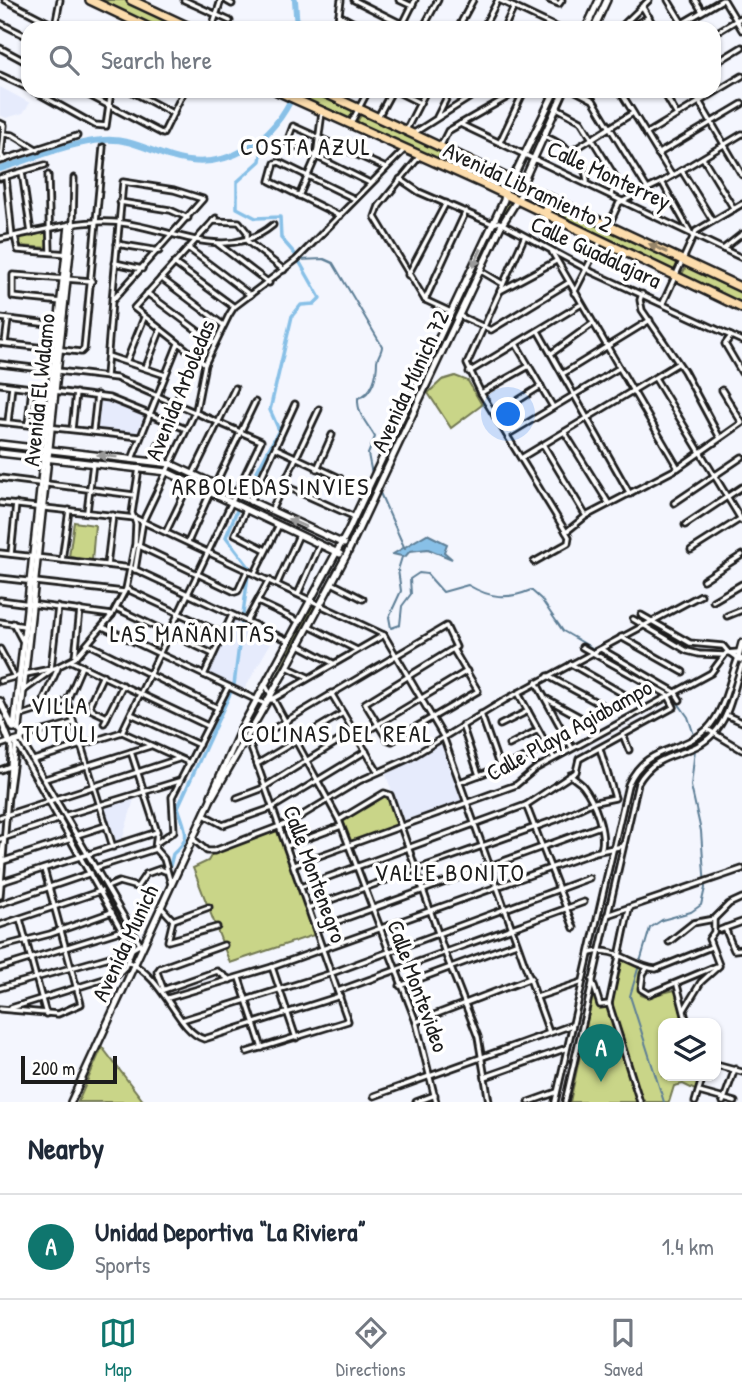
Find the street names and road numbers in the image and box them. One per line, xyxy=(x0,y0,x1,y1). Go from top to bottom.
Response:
street label: Calle Monterrey xyxy=(542,132,676,217)
street label: Avenida Libramiento 2 xyxy=(439,134,618,239)
street label: Calle Guadalajara xyxy=(526,208,667,295)
street label: Avenida Múnich 72 xyxy=(363,305,456,457)
street label: Avenida El Walamo xyxy=(15,312,62,468)
street label: Avenida Arboledas xyxy=(137,315,222,465)
street label: Calle Playa Agiabampo xyxy=(480,671,657,788)
street label: Calle Montenegro xyxy=(276,801,355,947)
street label: Avenida Munich xyxy=(84,879,165,1006)
street label: Calle Montevideo xyxy=(380,916,457,1056)

